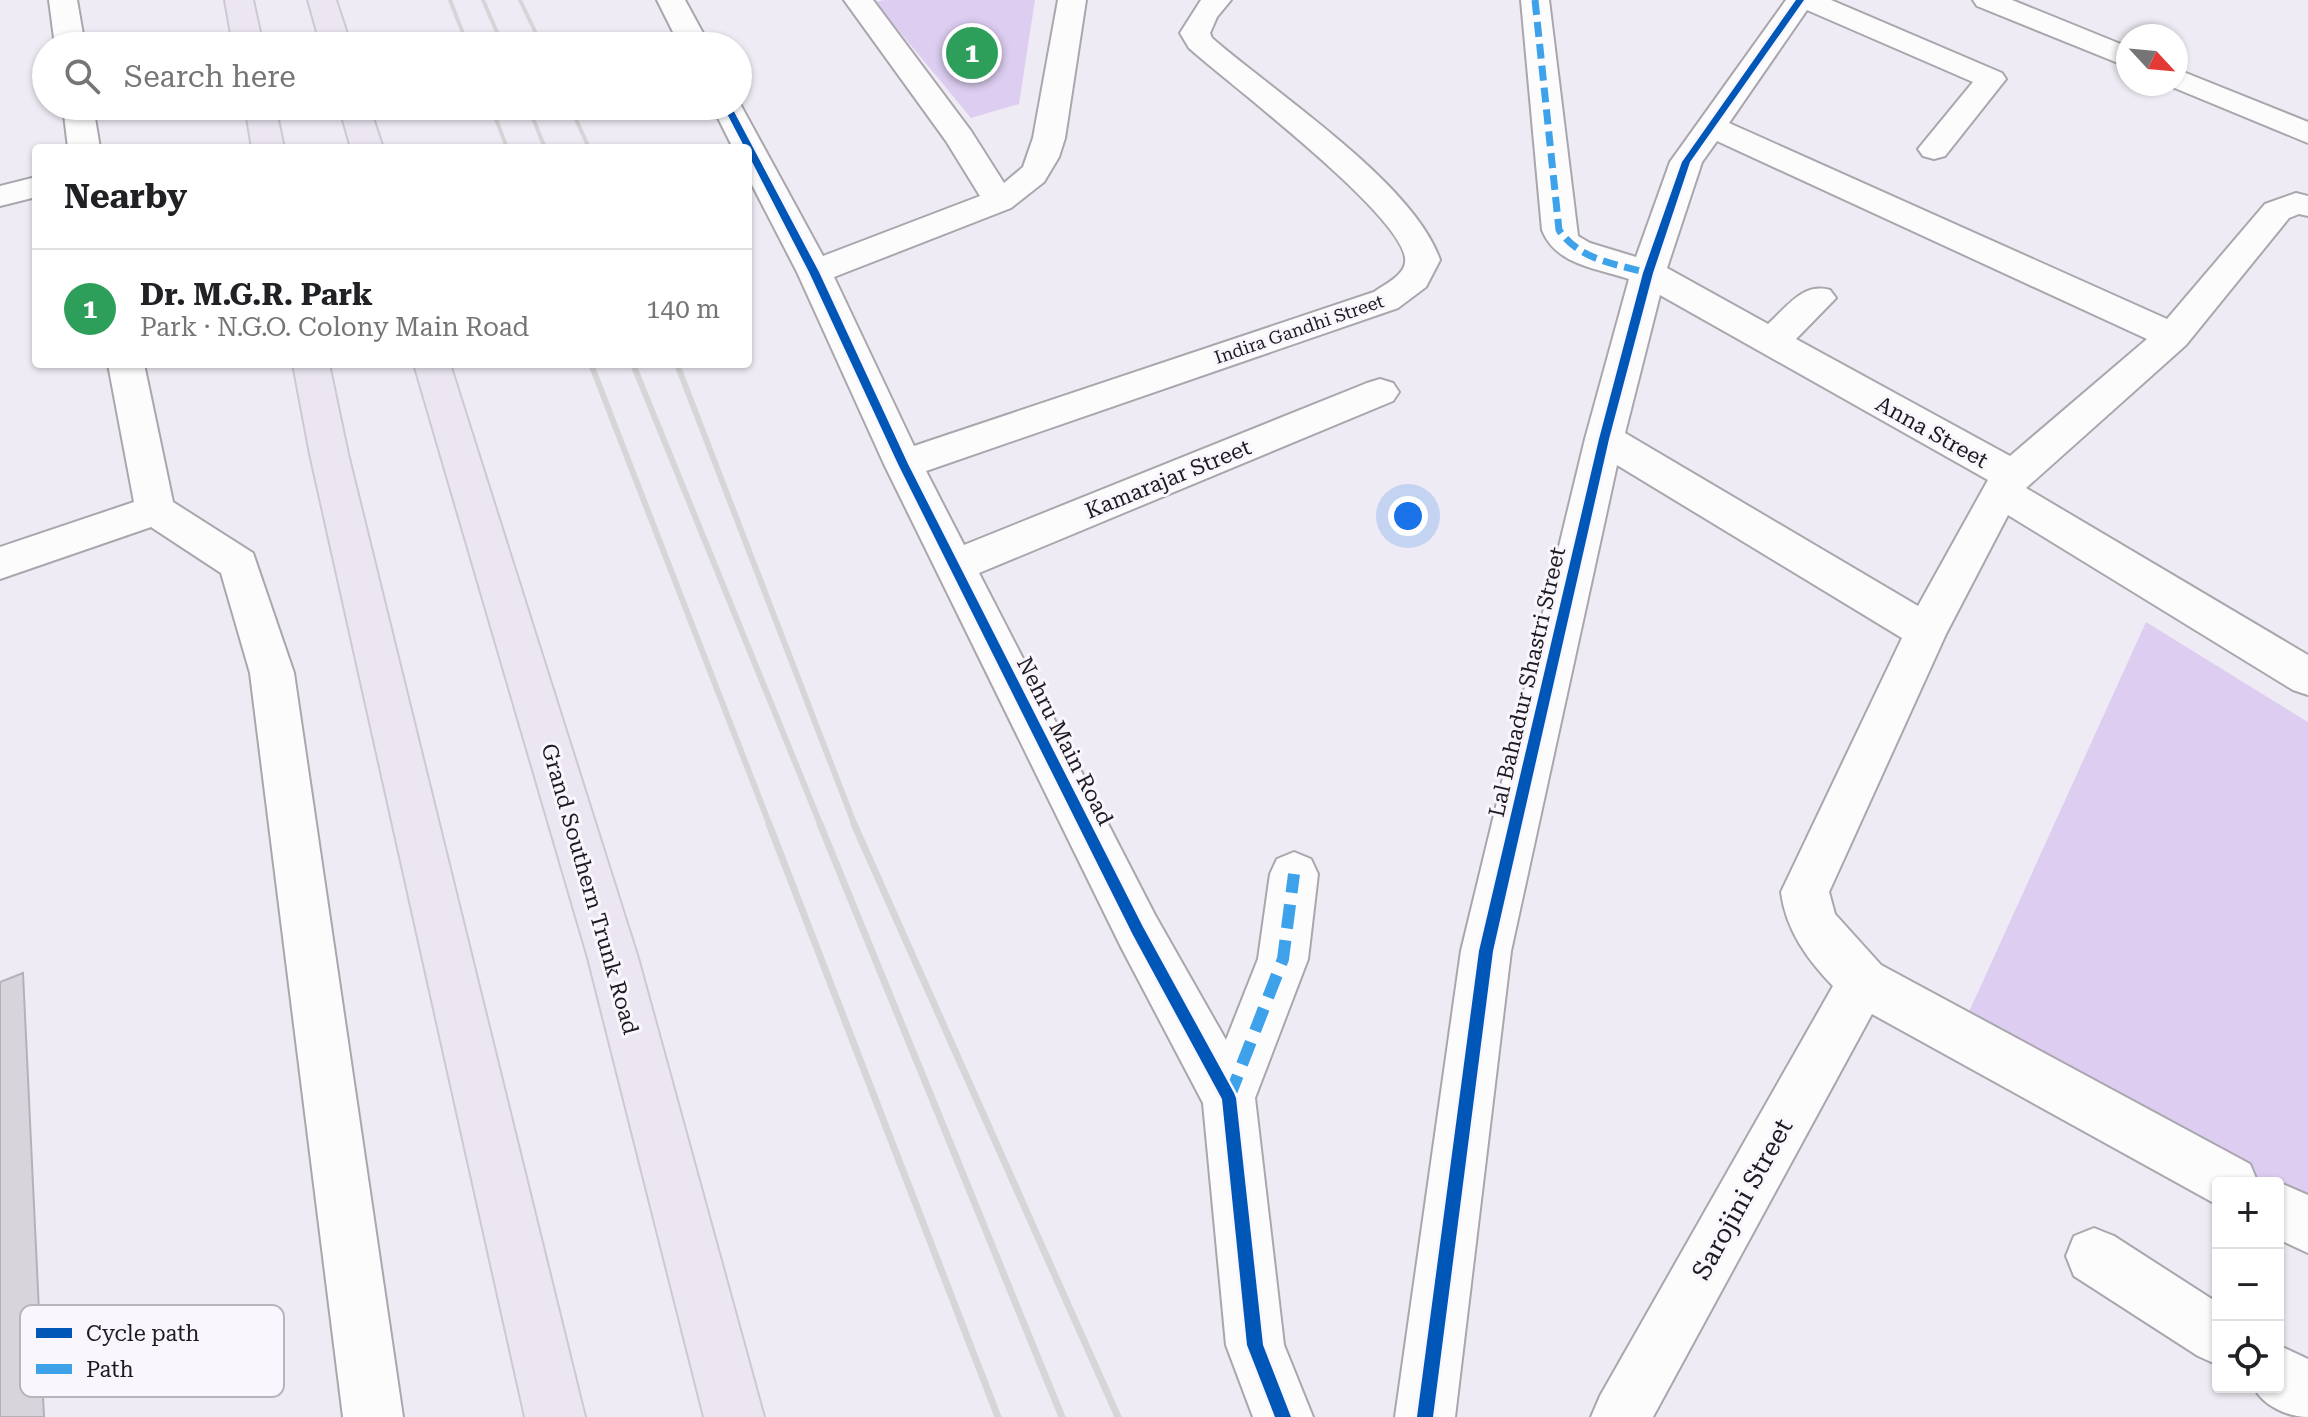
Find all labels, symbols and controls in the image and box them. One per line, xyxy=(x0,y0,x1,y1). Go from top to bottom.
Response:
pin: 1 xyxy=(946,23,998,83)
north arrow xyxy=(2116,24,2188,96)
search box xyxy=(32,32,752,120)
icon: search xyxy=(60,54,104,98)
text: Search here xyxy=(124,59,296,94)
text: Nearby xyxy=(64,176,187,216)
text: Dr. M.G.R. Park xyxy=(140,277,373,312)
street label: Indira Gandhi Street xyxy=(1211,290,1387,368)
text: 1 xyxy=(83,294,97,324)
text: 140 m xyxy=(646,294,720,324)
text: Park · N.G.O. Colony Main Road xyxy=(140,312,529,342)
street label: Anna Street xyxy=(1872,391,1992,473)
street label: Kamarajar Street xyxy=(1082,434,1254,524)
your location xyxy=(1388,496,1428,536)
street label: Lal Bahadur Shastri Street xyxy=(1484,545,1570,819)
street label: Nehru Main Road xyxy=(1012,653,1118,829)
street label: Grand Southern Trunk Road xyxy=(536,741,644,1037)
street label: Sarojini Street xyxy=(1685,1113,1799,1285)
map controls xyxy=(2212,1177,2284,1393)
button: + xyxy=(2212,1177,2284,1249)
button: − xyxy=(2212,1249,2284,1321)
legend xyxy=(20,1305,284,1397)
text: Cycle path xyxy=(86,1321,200,1346)
button: locate xyxy=(2212,1321,2284,1393)
text: Path xyxy=(86,1357,134,1382)

